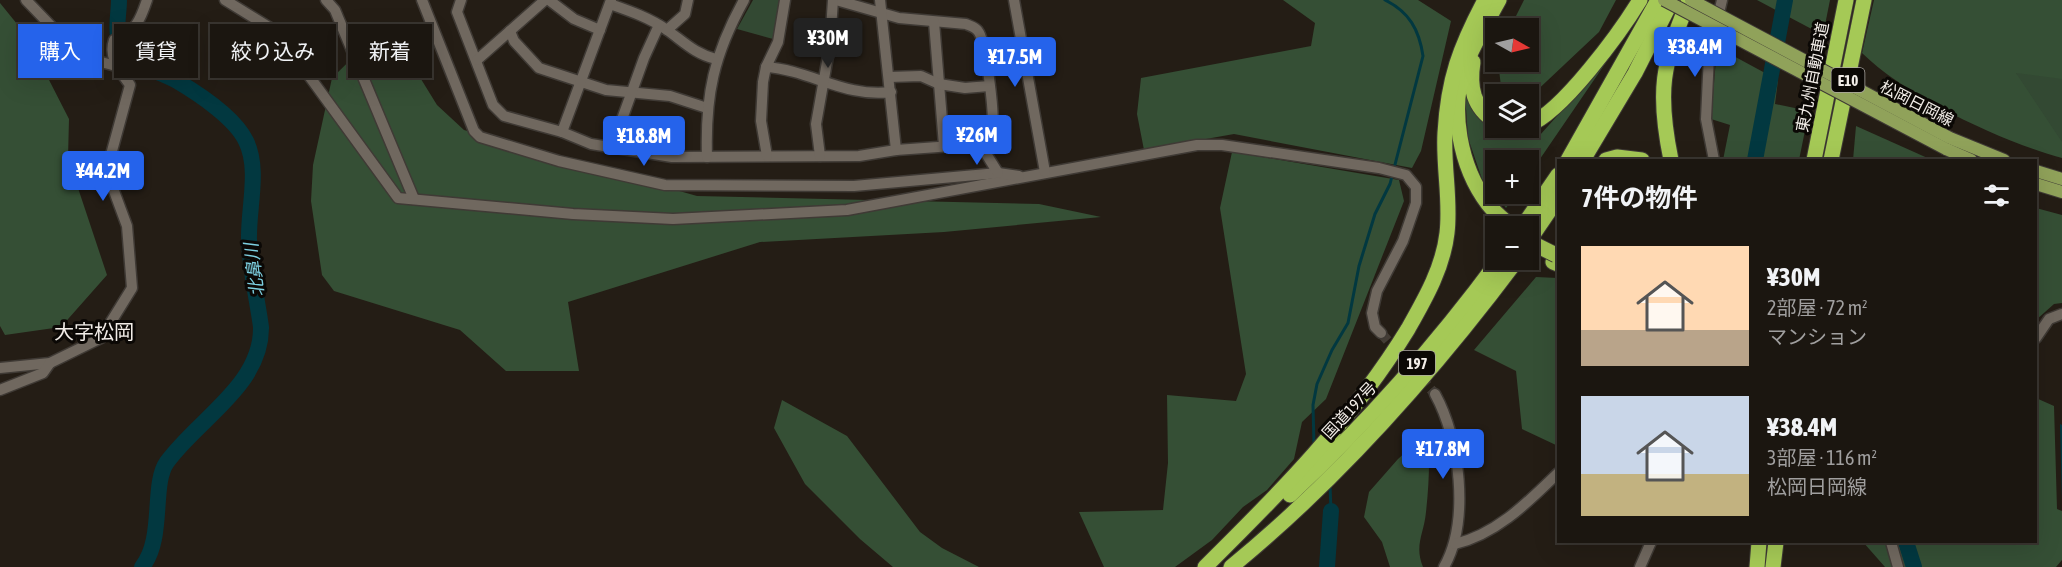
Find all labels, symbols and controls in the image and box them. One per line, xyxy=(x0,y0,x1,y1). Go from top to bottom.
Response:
pin: ¥30M xyxy=(792,18,864,69)
north arrow xyxy=(1485,18,1539,72)
map controls xyxy=(1485,18,1539,270)
street label: 東九州自動車道 xyxy=(1792,20,1832,134)
chip: 購入 xyxy=(18,24,102,78)
chip: 賃貸 xyxy=(114,24,198,78)
chip: 絞り込み xyxy=(210,24,336,78)
chip: 新着 xyxy=(348,24,432,78)
text: ¥30M xyxy=(807,26,849,49)
pin: ¥38.4M xyxy=(1646,27,1744,78)
text: ¥38.4M xyxy=(1668,35,1722,58)
pin: ¥17.5M xyxy=(966,37,1064,88)
text: ¥17.5M xyxy=(988,45,1042,68)
road number: E10 xyxy=(1832,68,1864,92)
street label: 松岡日岡線 xyxy=(1877,77,1957,129)
button: layers xyxy=(1485,84,1539,138)
pin: ¥26M xyxy=(941,115,1013,166)
pin: ¥18.8M xyxy=(595,116,693,167)
text: ¥26M xyxy=(956,123,998,146)
text: ¥18.8M xyxy=(617,124,671,147)
button: + xyxy=(1485,150,1539,204)
pin: ¥44.2M xyxy=(54,151,152,202)
text: ¥44.2M xyxy=(76,159,130,182)
icon: filters xyxy=(1980,179,2013,212)
text: 7件の物件 xyxy=(1581,183,1697,213)
button: − xyxy=(1485,216,1539,270)
water label: 北鼻川 xyxy=(240,240,268,298)
text: ¥30M xyxy=(1767,262,1820,292)
icon: home xyxy=(1629,270,1701,342)
text: 2部屋 · 72 m² xyxy=(1767,296,1868,319)
district label: 大字松岡 xyxy=(54,320,134,343)
text: マンション xyxy=(1767,325,1867,348)
road number: 197 xyxy=(1399,351,1435,375)
street label: 国道197号 xyxy=(1318,378,1380,442)
text: ¥38.4M xyxy=(1767,412,1837,442)
icon: home xyxy=(1629,420,1701,492)
pin: ¥17.8M xyxy=(1394,429,1492,480)
text: ¥17.8M xyxy=(1416,437,1470,460)
text: 3部屋 · 116 m² xyxy=(1767,446,1877,469)
text: 松岡日岡線 xyxy=(1767,475,1867,498)

